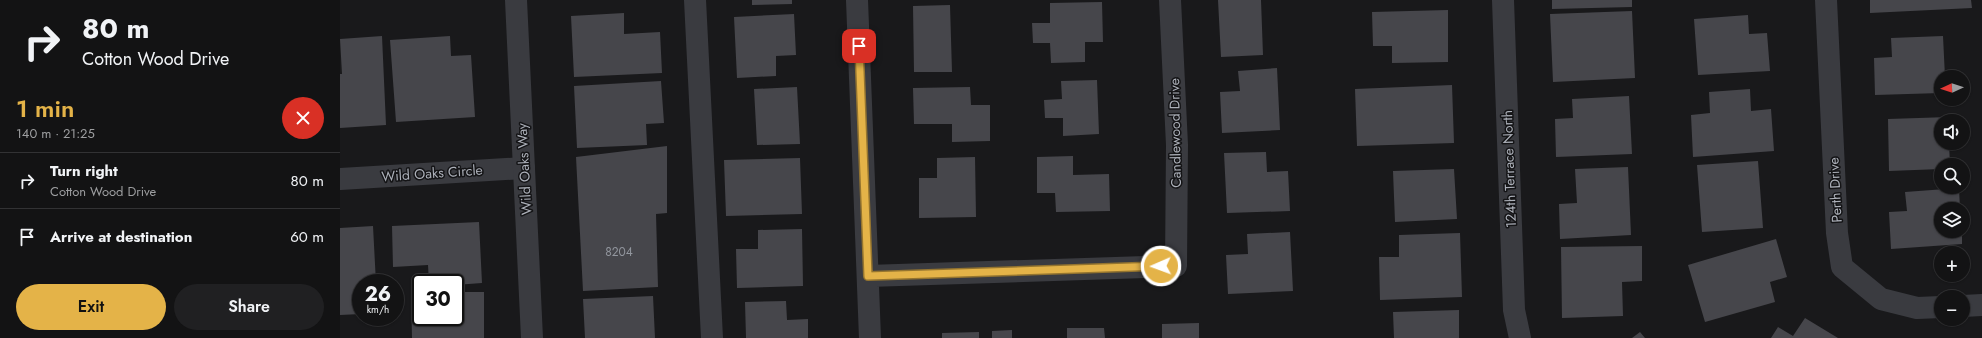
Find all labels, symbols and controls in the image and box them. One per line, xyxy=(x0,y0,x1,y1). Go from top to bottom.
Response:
text: 80 m xyxy=(82,8,149,49)
icon: right xyxy=(16,16,68,68)
pin xyxy=(842,29,876,63)
icon: arrive xyxy=(848,35,870,57)
text: Cotton Wood Drive xyxy=(82,46,229,72)
north arrow xyxy=(1934,70,1970,106)
map controls xyxy=(1934,70,1970,326)
street label: Candlewood Drive xyxy=(1164,78,1186,188)
text: 1 min xyxy=(16,91,74,126)
button: close xyxy=(282,97,324,139)
street label: 124th Terrace North xyxy=(1497,110,1521,228)
button: sound xyxy=(1934,114,1970,150)
street label: Wild Oaks Way xyxy=(512,122,536,215)
text: 140 m · 21:25 xyxy=(16,124,95,143)
street label: Perth Drive xyxy=(1823,157,1847,223)
button: search xyxy=(1934,158,1970,194)
street label: Wild Oaks Circle xyxy=(381,159,483,187)
text: Turn right xyxy=(50,160,118,182)
icon: right xyxy=(16,170,38,192)
text: 80 m xyxy=(291,170,324,192)
text: Cotton Wood Drive xyxy=(50,182,156,201)
button: layers xyxy=(1934,202,1970,238)
icon: arrive xyxy=(16,226,38,248)
text: Arrive at destination xyxy=(50,226,192,248)
text: 60 m xyxy=(290,226,324,248)
house number: 8204 xyxy=(605,243,633,261)
position arrow xyxy=(1140,245,1182,287)
button: + xyxy=(1934,246,1970,282)
speed limit sign: 30 xyxy=(412,274,464,326)
text: 26 xyxy=(365,280,391,309)
button: Exit xyxy=(16,284,166,330)
button: Share xyxy=(174,284,324,330)
button: − xyxy=(1934,290,1970,326)
text: km/h xyxy=(367,302,389,317)

